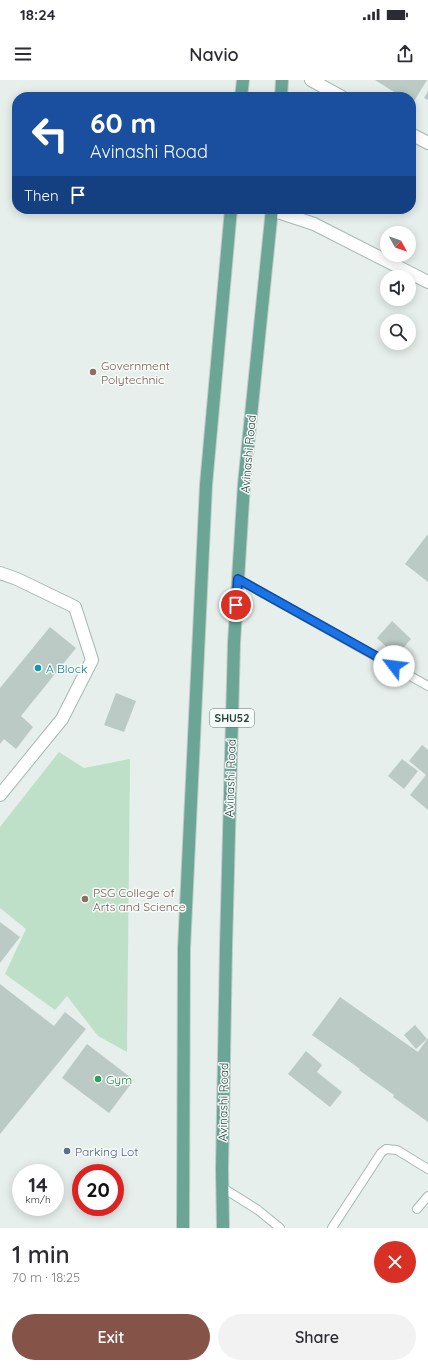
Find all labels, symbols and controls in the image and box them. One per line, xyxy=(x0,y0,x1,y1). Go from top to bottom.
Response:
text: 18:24 xyxy=(20,5,56,24)
icon: menu xyxy=(12,43,34,65)
text: Navio xyxy=(189,43,239,66)
icon: share xyxy=(394,43,416,65)
text: 60 m xyxy=(90,105,156,140)
icon: left xyxy=(24,108,76,160)
text: Avinashi Road xyxy=(90,140,208,163)
icon: arrive xyxy=(67,184,89,206)
text: Then xyxy=(24,186,59,205)
north arrow xyxy=(380,226,416,262)
map controls xyxy=(380,226,416,350)
button: sound xyxy=(380,270,416,306)
button: search xyxy=(380,314,416,350)
place label: Government Polytechnic xyxy=(101,358,170,387)
marker: Government Polytechnic xyxy=(88,367,98,377)
street label: Avinashi Road xyxy=(237,414,259,494)
pin xyxy=(219,588,253,622)
icon: arrive xyxy=(225,594,247,616)
position arrow xyxy=(373,645,415,687)
place label: A Block xyxy=(46,661,87,676)
marker: A Block xyxy=(33,663,43,673)
road number: SHU52 xyxy=(210,709,254,727)
street label: Avinashi Road xyxy=(221,738,239,818)
place label: PSG College of Arts and Science xyxy=(93,885,186,914)
marker: PSG College of Arts and Science xyxy=(80,894,90,904)
street label: Avinashi Road xyxy=(215,1063,231,1141)
place label: Gym xyxy=(106,1072,132,1087)
marker: Gym xyxy=(93,1074,103,1084)
place label: Parking Lot xyxy=(75,1144,138,1159)
marker: Parking Lot xyxy=(62,1146,72,1156)
speed limit sign: 20 xyxy=(72,1164,124,1216)
text: 14 xyxy=(28,1172,48,1197)
text: km/h xyxy=(25,1193,51,1206)
text: 1 min xyxy=(12,1239,70,1269)
button: close xyxy=(374,1241,416,1283)
text: 70 m · 18:25 xyxy=(12,1269,80,1285)
button: Exit xyxy=(12,1314,210,1360)
button: Share xyxy=(218,1314,416,1360)

